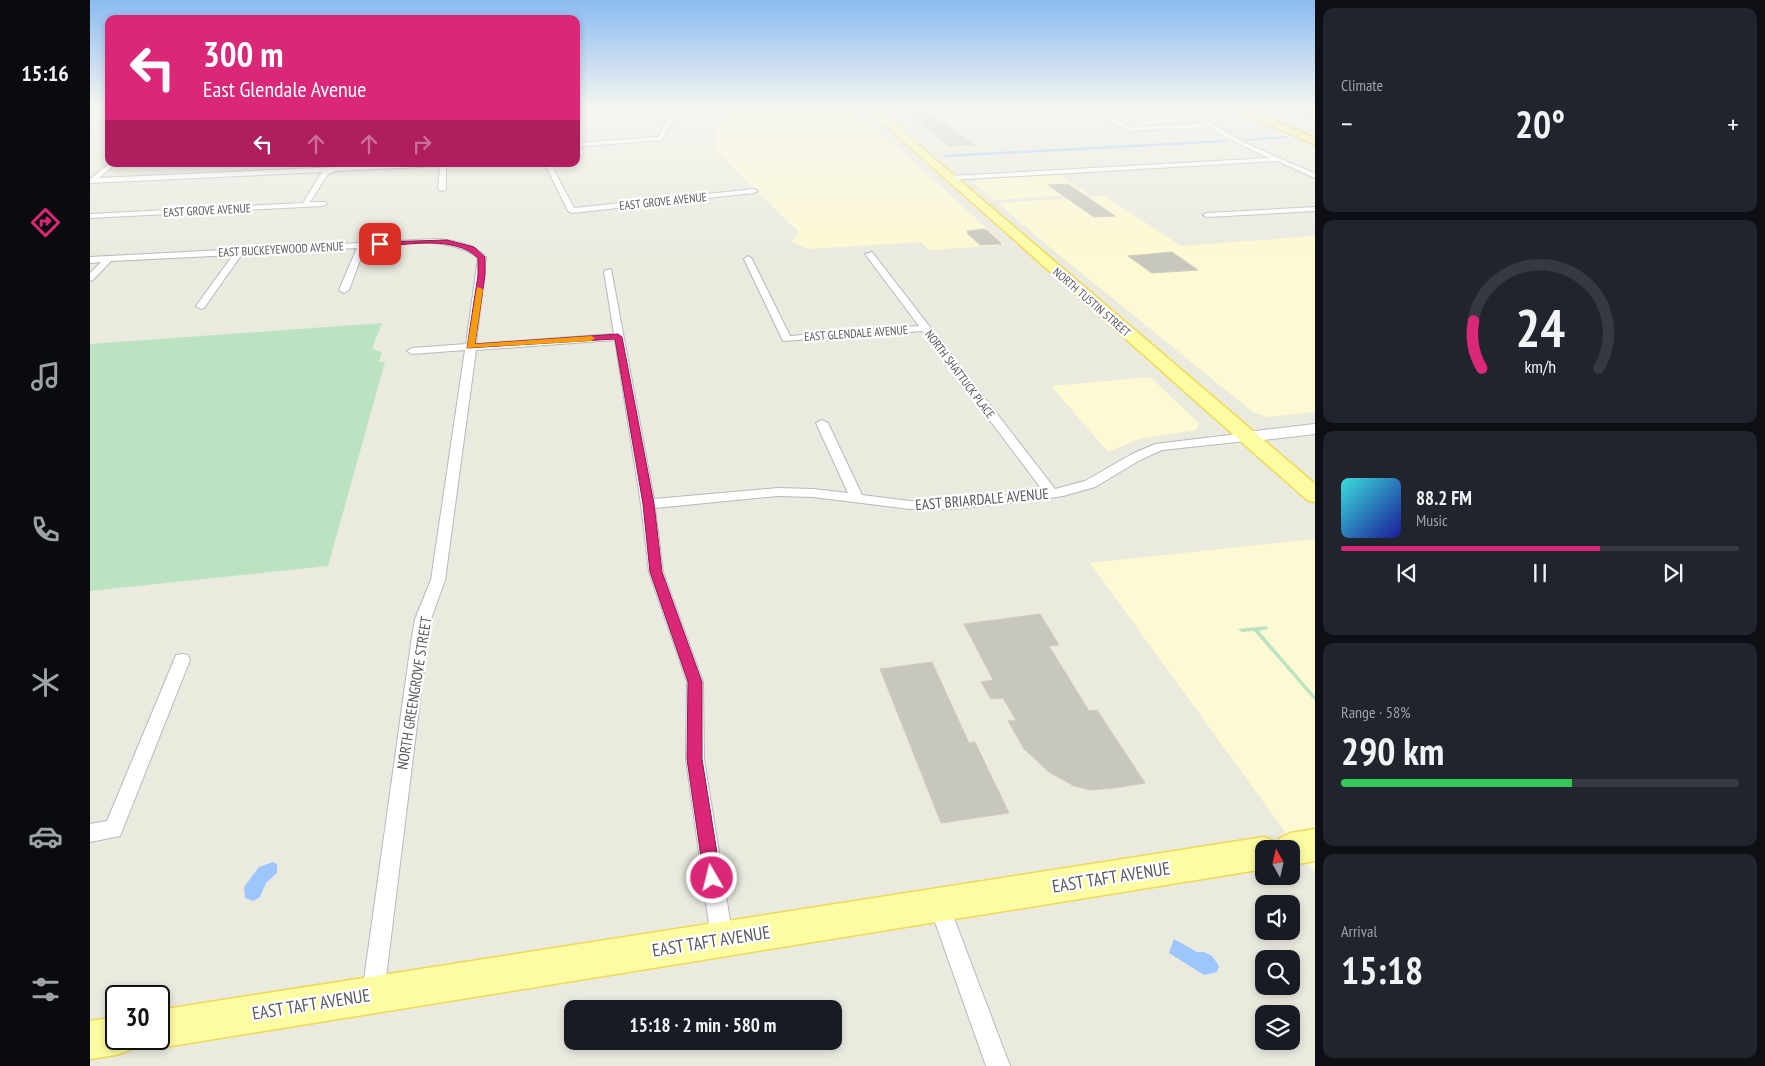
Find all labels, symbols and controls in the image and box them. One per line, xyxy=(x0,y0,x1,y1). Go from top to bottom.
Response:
text: 300 m xyxy=(203,31,284,77)
icon: left xyxy=(120,35,185,100)
text: 15:16 xyxy=(21,59,69,87)
text: East Glendale Avenue xyxy=(203,75,366,103)
text: Climate xyxy=(1341,75,1383,95)
text: 20° xyxy=(1515,99,1565,148)
text: − xyxy=(1341,105,1353,142)
text: + xyxy=(1727,105,1739,142)
icon: left xyxy=(249,130,277,158)
icon: ahead xyxy=(302,130,330,158)
icon: ahead xyxy=(355,130,383,158)
icon: right xyxy=(408,130,436,158)
street label: EAST GROVE AVENUE xyxy=(619,189,707,213)
street label: EAST GROVE AVENUE xyxy=(163,200,251,220)
icon: directions xyxy=(28,205,63,240)
pin xyxy=(359,223,401,265)
icon: arrive xyxy=(366,230,394,258)
street label: EAST BUCKEYEWOOD AVENUE xyxy=(218,238,344,260)
street label: NORTH TUSTIN STREET xyxy=(1050,264,1134,340)
text: 24 xyxy=(1515,294,1565,361)
street label: EAST GLENDALE AVENUE xyxy=(804,322,908,344)
street label: NORTH SHATTUCK PLACE xyxy=(922,327,998,421)
text: km/h xyxy=(1524,355,1556,378)
icon: music xyxy=(28,359,63,394)
street label: EAST BRIARDALE AVENUE xyxy=(915,484,1049,514)
text: 88.2 FM xyxy=(1416,486,1472,510)
text: Music xyxy=(1416,510,1448,530)
icon: phone xyxy=(28,512,63,547)
icon: previous xyxy=(1393,559,1421,587)
icon: pause xyxy=(1526,559,1554,587)
icon: next xyxy=(1659,559,1687,587)
street label: NORTH GREENGROVE STREET xyxy=(393,615,436,771)
icon: climate xyxy=(28,665,63,700)
text: Range · 58% xyxy=(1341,702,1410,722)
text: 290 km xyxy=(1341,726,1444,775)
icon: car xyxy=(28,819,63,854)
north arrow xyxy=(1255,840,1300,885)
map controls xyxy=(1255,840,1300,1050)
position arrow xyxy=(685,851,737,903)
street label: EAST TAFT AVENUE xyxy=(1050,856,1172,898)
button: sound xyxy=(1255,895,1300,940)
street label: EAST TAFT AVENUE xyxy=(650,920,772,962)
text: Arrival xyxy=(1341,921,1377,941)
text: 15:18 xyxy=(1341,945,1423,994)
button: search xyxy=(1255,950,1300,995)
icon: filters xyxy=(28,972,63,1007)
street label: EAST TAFT AVENUE xyxy=(250,983,372,1025)
speed limit sign: 30 xyxy=(105,985,170,1050)
button: layers xyxy=(1255,1005,1300,1050)
text: 15:18 · 2 min · 580 m xyxy=(630,1013,776,1037)

